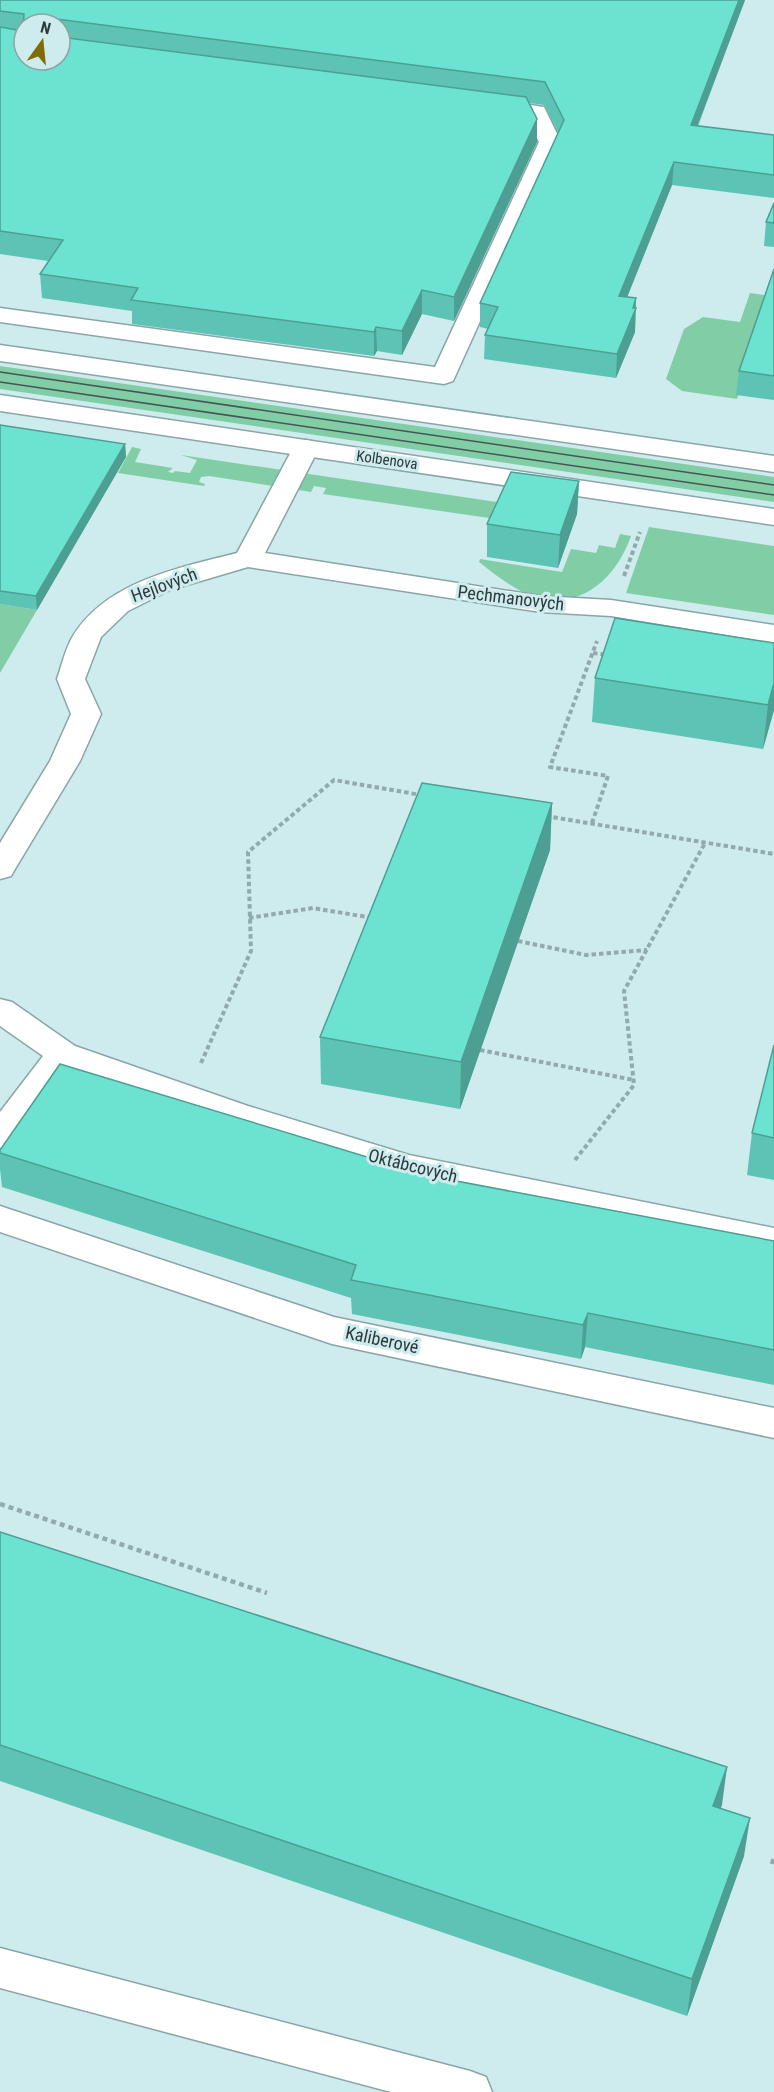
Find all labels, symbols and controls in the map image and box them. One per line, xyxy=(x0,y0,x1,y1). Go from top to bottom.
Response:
north arrow xyxy=(12,12,72,72)
text: N xyxy=(39,18,53,38)
street label: Kolbenova xyxy=(355,447,419,473)
street label: Hejlových xyxy=(128,563,200,606)
street label: Pechmanových xyxy=(457,581,566,614)
street label: Oktábcových xyxy=(366,1144,460,1187)
street label: Kaliberové xyxy=(344,1322,421,1358)

